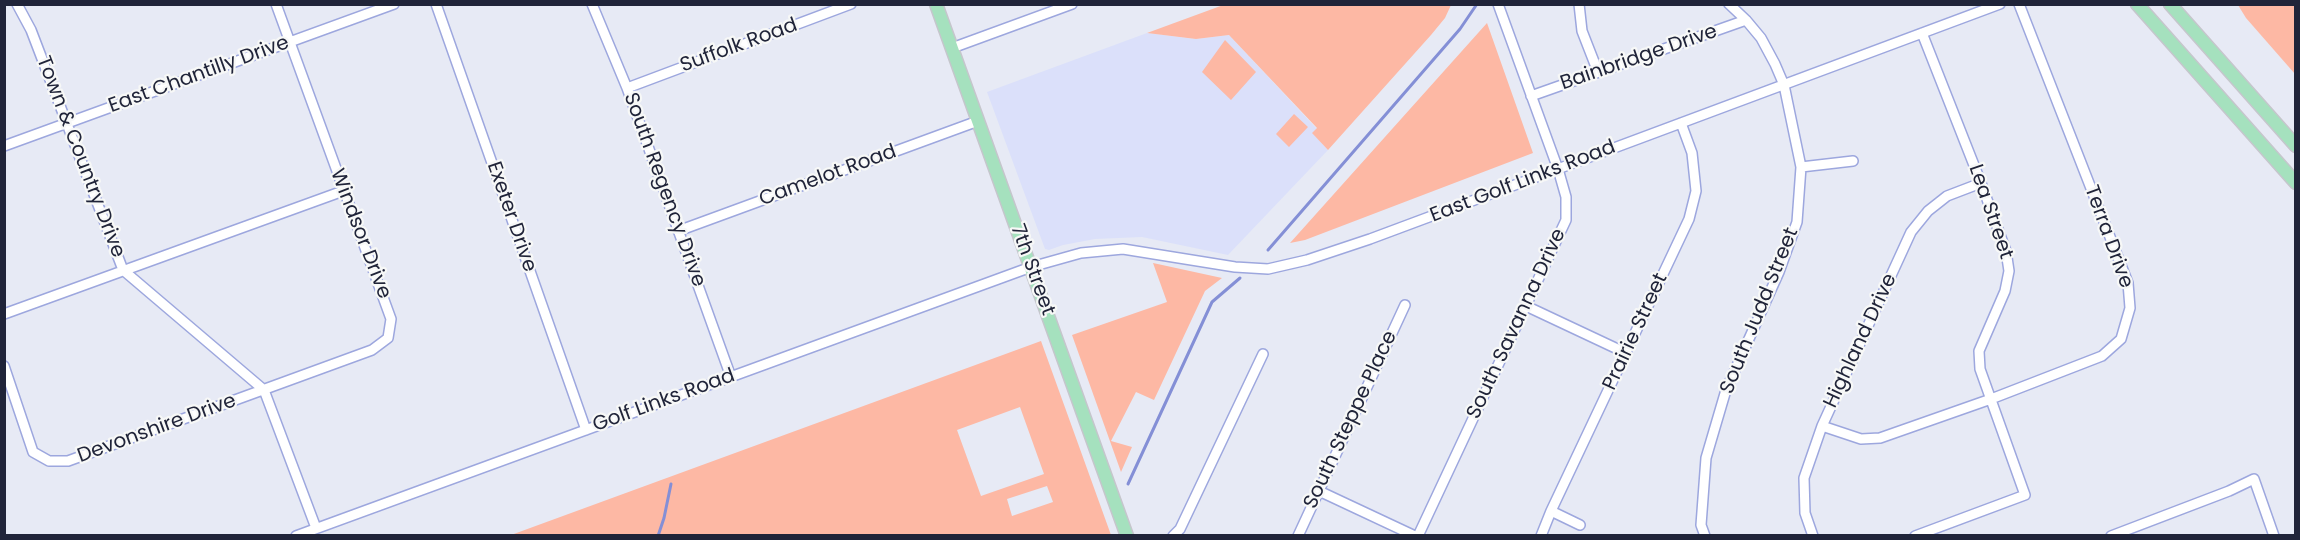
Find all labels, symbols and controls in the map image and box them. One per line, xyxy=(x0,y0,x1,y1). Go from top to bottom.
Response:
street label: Suffolk Road xyxy=(677,14,801,78)
street label: Bainbridge Drive xyxy=(1557,20,1721,96)
street label: East Chantilly Drive xyxy=(106,31,292,119)
street label: Town & Country Drive xyxy=(31,53,129,261)
street label: South Regency Drive xyxy=(618,90,710,290)
street label: East Golf Links Road xyxy=(1427,136,1619,228)
street label: Camelot Road xyxy=(756,140,900,212)
street label: Exeter Drive xyxy=(481,159,541,275)
street label: Lea Street xyxy=(1963,162,2017,262)
street label: Windsor Drive xyxy=(324,166,396,302)
street label: Terra Drive xyxy=(2078,183,2138,291)
street label: 7th Street xyxy=(1004,221,1060,319)
street label: South Judd Street xyxy=(1716,224,1804,398)
street label: South Savanna Drive xyxy=(1462,225,1572,423)
street label: Prairie Street xyxy=(1598,270,1674,394)
street label: Highland Drive xyxy=(1819,270,1903,412)
street label: South Steppe Place xyxy=(1299,327,1403,513)
street label: Golf Links Road xyxy=(590,364,738,438)
street label: Devonshire Drive xyxy=(74,389,240,469)

